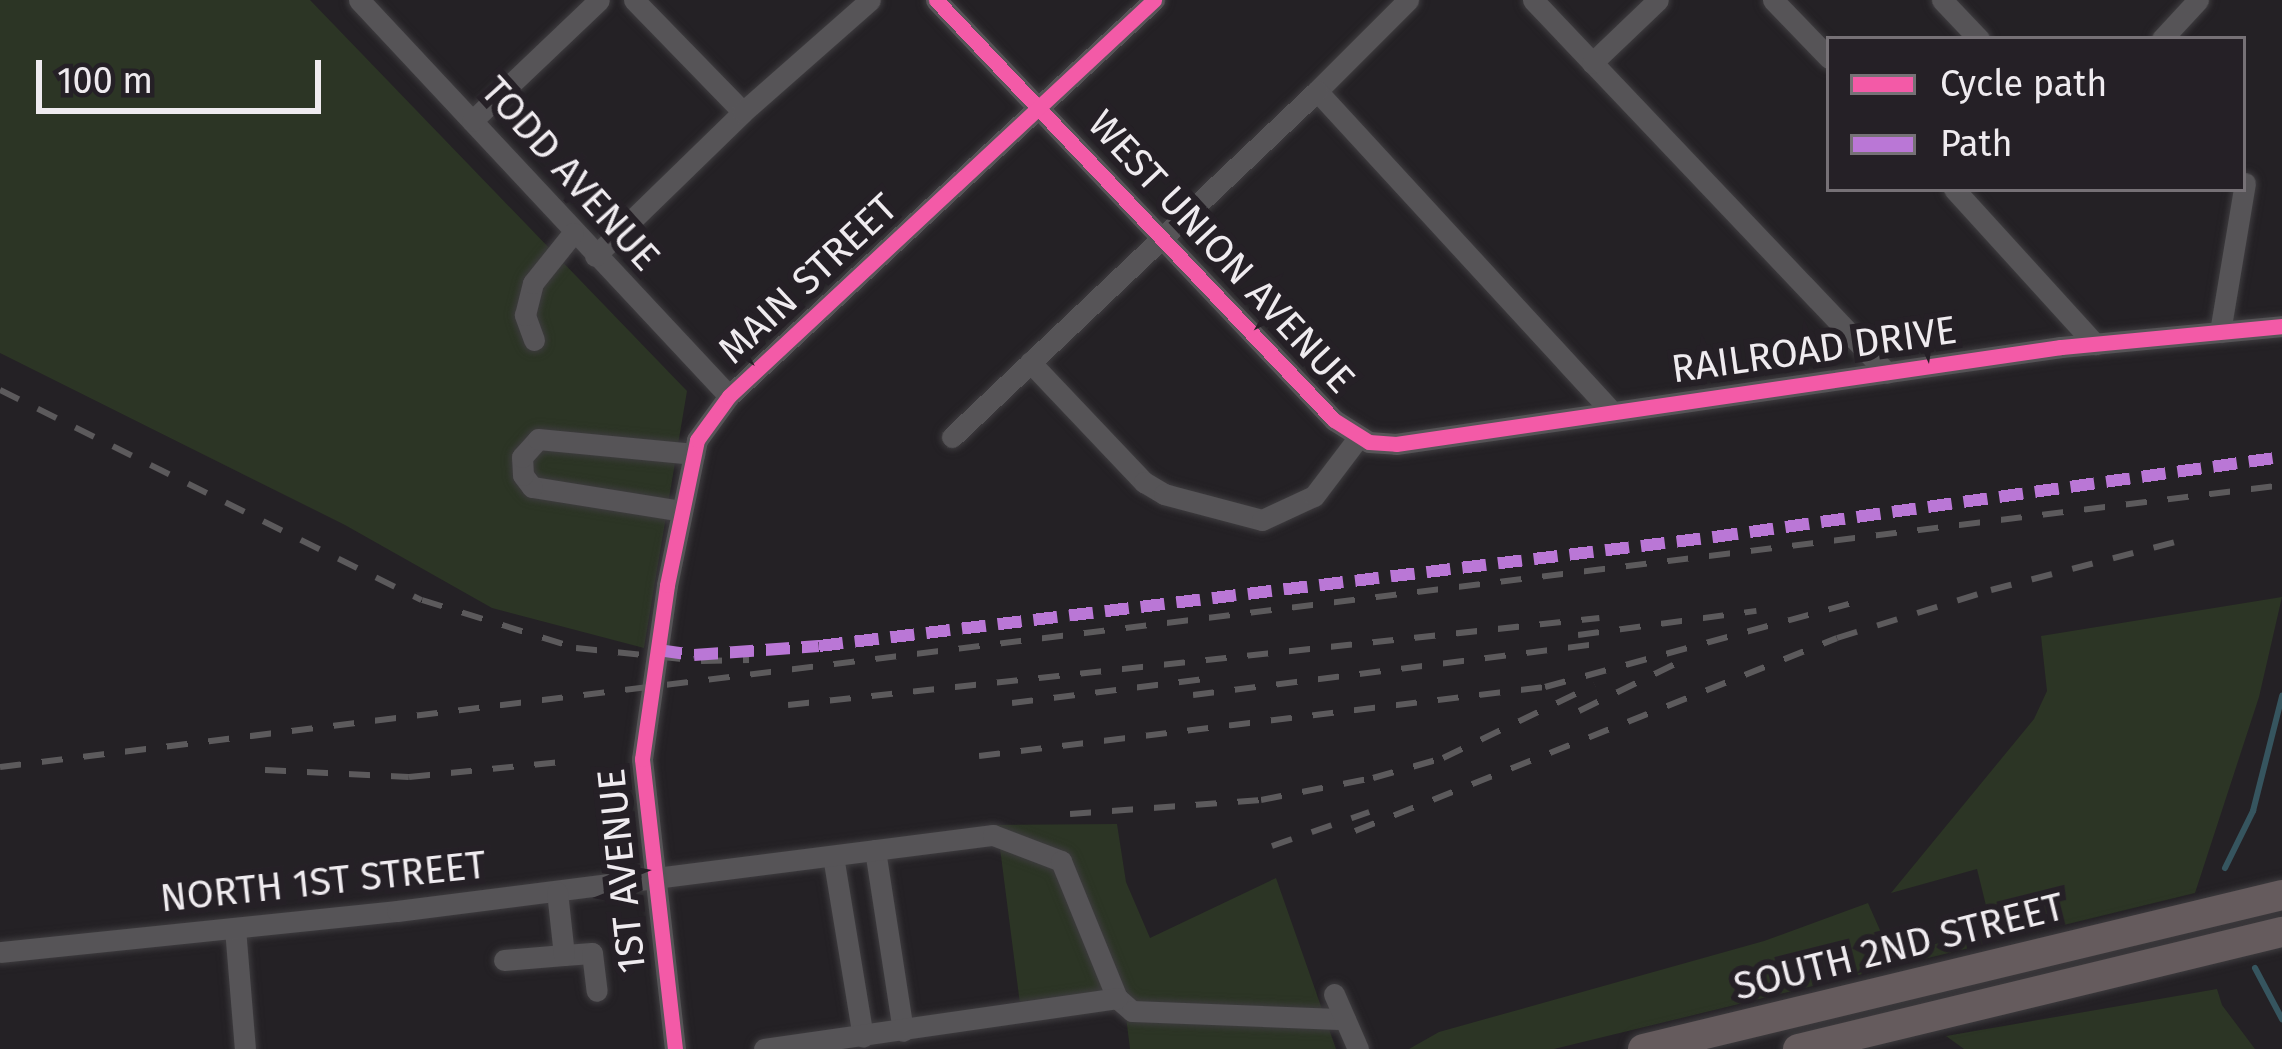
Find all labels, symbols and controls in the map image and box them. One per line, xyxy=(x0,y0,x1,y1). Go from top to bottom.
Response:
scale bar xyxy=(42,36,327,110)
legend xyxy=(1826,36,2246,192)
text: 100 m xyxy=(57,59,153,103)
text: Cycle path xyxy=(1940,62,2107,106)
street label: TODD AVENUE xyxy=(471,68,669,280)
street label: WEST UNION AVENUE xyxy=(1078,101,1364,403)
text: Path xyxy=(1940,122,2013,166)
street label: MAIN STREET xyxy=(709,184,907,374)
street label: RAILROAD DRIVE xyxy=(1669,307,1959,393)
street label: 1ST AVENUE xyxy=(588,766,656,976)
street label: NORTH 1ST STREET xyxy=(158,842,488,922)
street label: SOUTH 2ND STREET xyxy=(1729,883,2069,1011)

